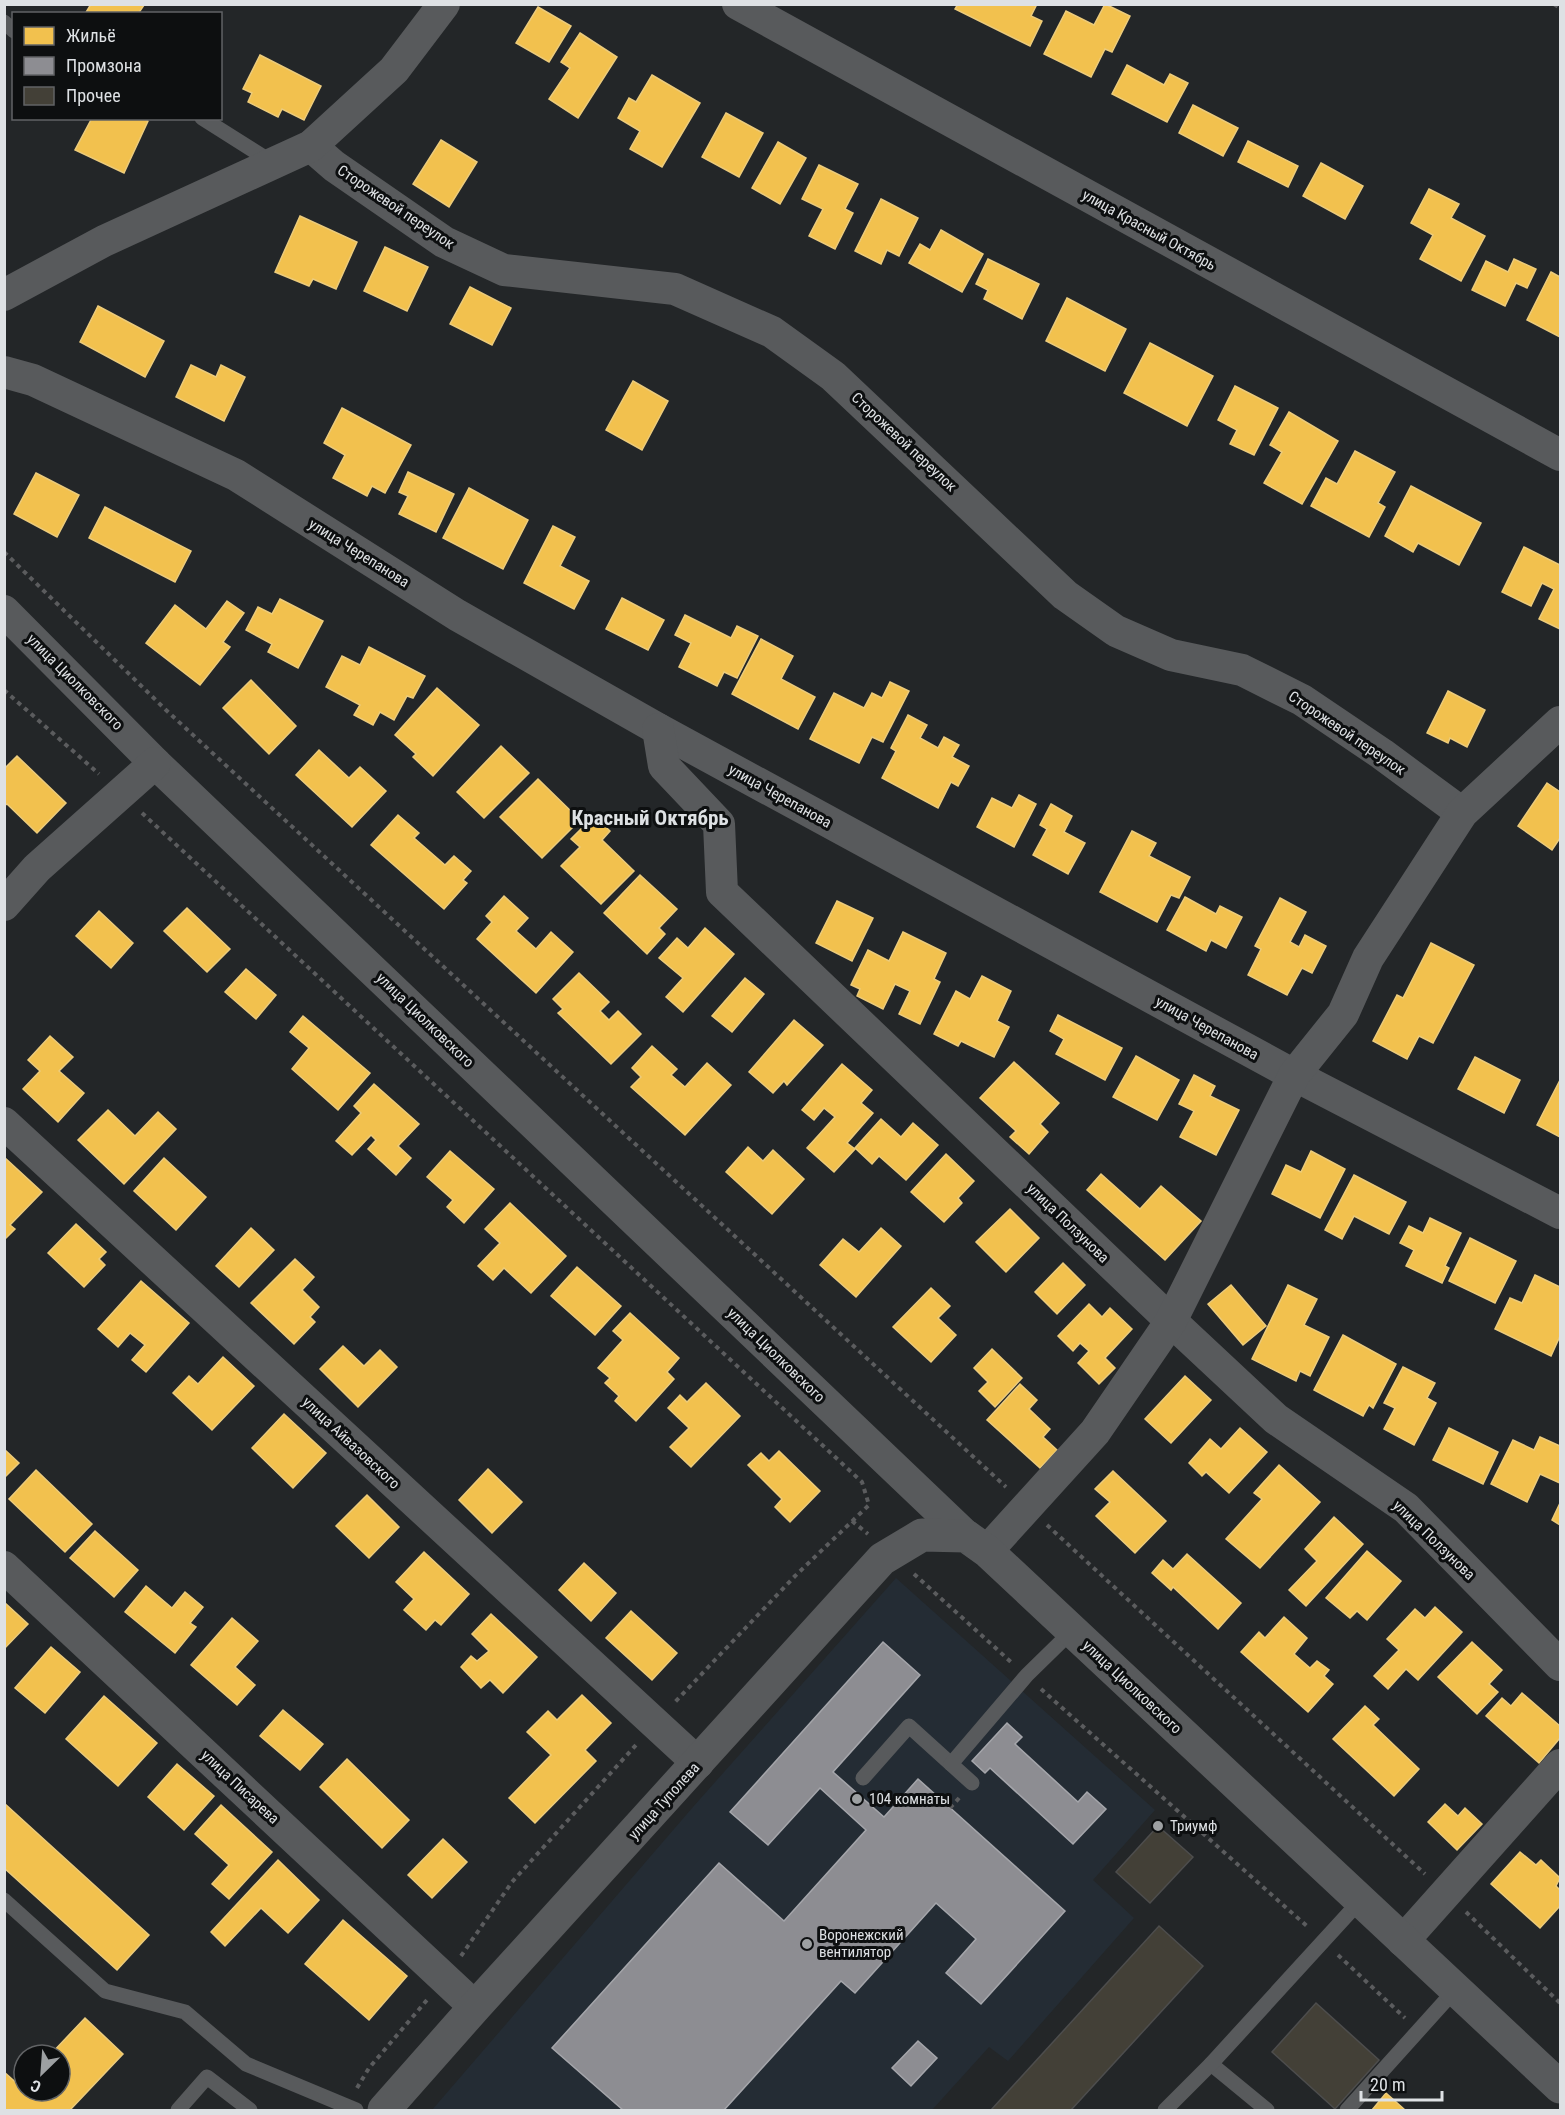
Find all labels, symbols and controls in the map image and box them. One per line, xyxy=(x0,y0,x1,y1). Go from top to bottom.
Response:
legend xyxy=(12,12,222,120)
text: Жильё xyxy=(66,25,116,46)
text: Промзона xyxy=(66,55,142,76)
text: Прочее xyxy=(66,85,121,106)
street label: Сторожевой переулок xyxy=(334,161,458,253)
street label: улица Красный Октябрь xyxy=(1079,186,1219,274)
street label: Сторожевой переулок xyxy=(848,389,960,495)
street label: улица Черепанова xyxy=(305,515,413,591)
street label: улица Циолковского xyxy=(23,630,127,734)
street label: Сторожевой переулок xyxy=(1285,687,1409,779)
street label: улица Черепанова xyxy=(725,760,835,832)
district label: Красный Октябрь xyxy=(571,806,729,830)
street label: улица Циолковского xyxy=(372,969,478,1071)
street label: улица Черепанова xyxy=(1152,992,1262,1064)
street label: улица Ползунова xyxy=(1023,1179,1113,1267)
street label: улица Циолковского xyxy=(723,1304,829,1406)
street label: улица Айвазовского xyxy=(298,1393,404,1493)
street label: улица Ползунова xyxy=(1389,1496,1479,1584)
street label: улица Циолковского xyxy=(1079,1637,1185,1737)
street label: улица Писарева xyxy=(197,1746,283,1828)
street label: улица Туполева xyxy=(625,1759,703,1843)
place label: 104 комнаты xyxy=(869,1790,950,1808)
marker: 104 комнаты xyxy=(850,1792,864,1806)
place label: Триумф xyxy=(1170,1817,1217,1835)
marker: Триумф xyxy=(1151,1819,1165,1833)
place label: Воронежский вентилятор xyxy=(819,1926,904,1961)
marker: Воронежский вентилятор xyxy=(800,1937,814,1951)
north arrow xyxy=(12,2043,72,2103)
scale bar xyxy=(1361,2064,1442,2102)
text: 20 m xyxy=(1370,2074,1405,2095)
text: С xyxy=(28,2076,44,2097)

